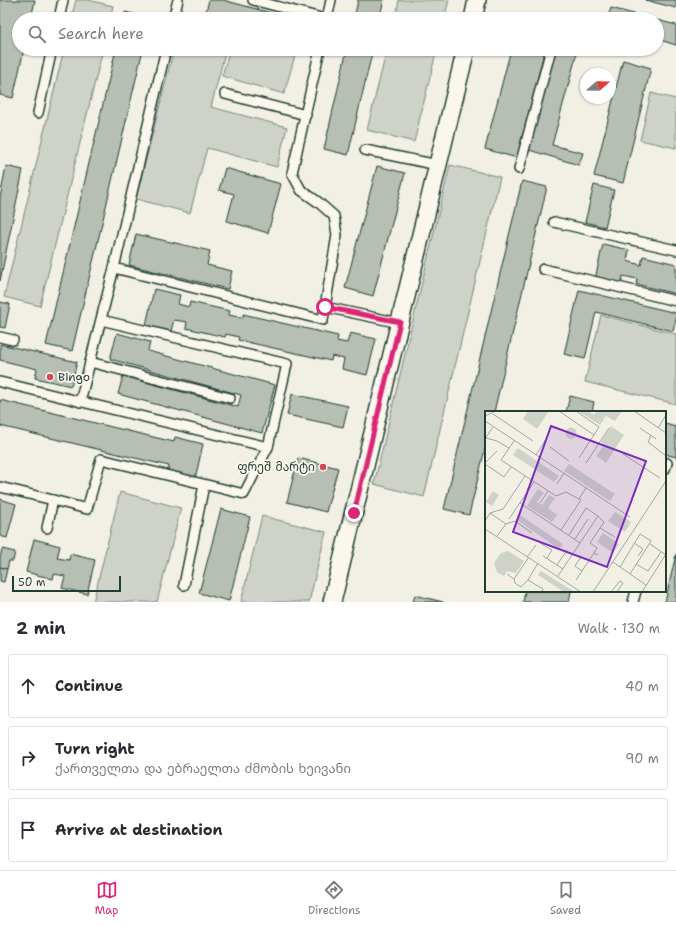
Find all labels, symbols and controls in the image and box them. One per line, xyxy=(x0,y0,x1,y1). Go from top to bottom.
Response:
search box xyxy=(12,12,664,56)
icon: search xyxy=(26,23,48,45)
text: Search here xyxy=(58,24,144,44)
north arrow xyxy=(580,68,616,104)
route start xyxy=(316,298,334,316)
place label: Bingo xyxy=(58,369,90,385)
marker: Bingo xyxy=(45,372,55,382)
inset map xyxy=(485,411,666,592)
place label: ფრეშ მარტი xyxy=(237,459,315,475)
marker: ფრეშ მარტი xyxy=(318,462,328,472)
route end xyxy=(345,504,363,522)
scale bar xyxy=(12,574,121,593)
text: 50 m xyxy=(18,575,46,590)
text: 2 min xyxy=(16,617,66,639)
text: Walk · 130 m xyxy=(578,620,660,637)
icon: ahead xyxy=(17,675,39,697)
text: Continue xyxy=(55,676,123,696)
text: 40 m xyxy=(625,678,659,695)
text: Turn right xyxy=(55,739,135,759)
icon: right xyxy=(17,747,39,769)
text: 90 m xyxy=(625,750,659,767)
text: ქართველთა და ებრაელთა ძმობის ხეივანი xyxy=(55,760,351,777)
icon: arrive xyxy=(17,819,39,841)
text: Arrive at destination xyxy=(55,820,223,840)
tab: Map xyxy=(95,879,118,918)
tab: Directions xyxy=(308,879,360,918)
tab: Saved xyxy=(550,879,581,918)

